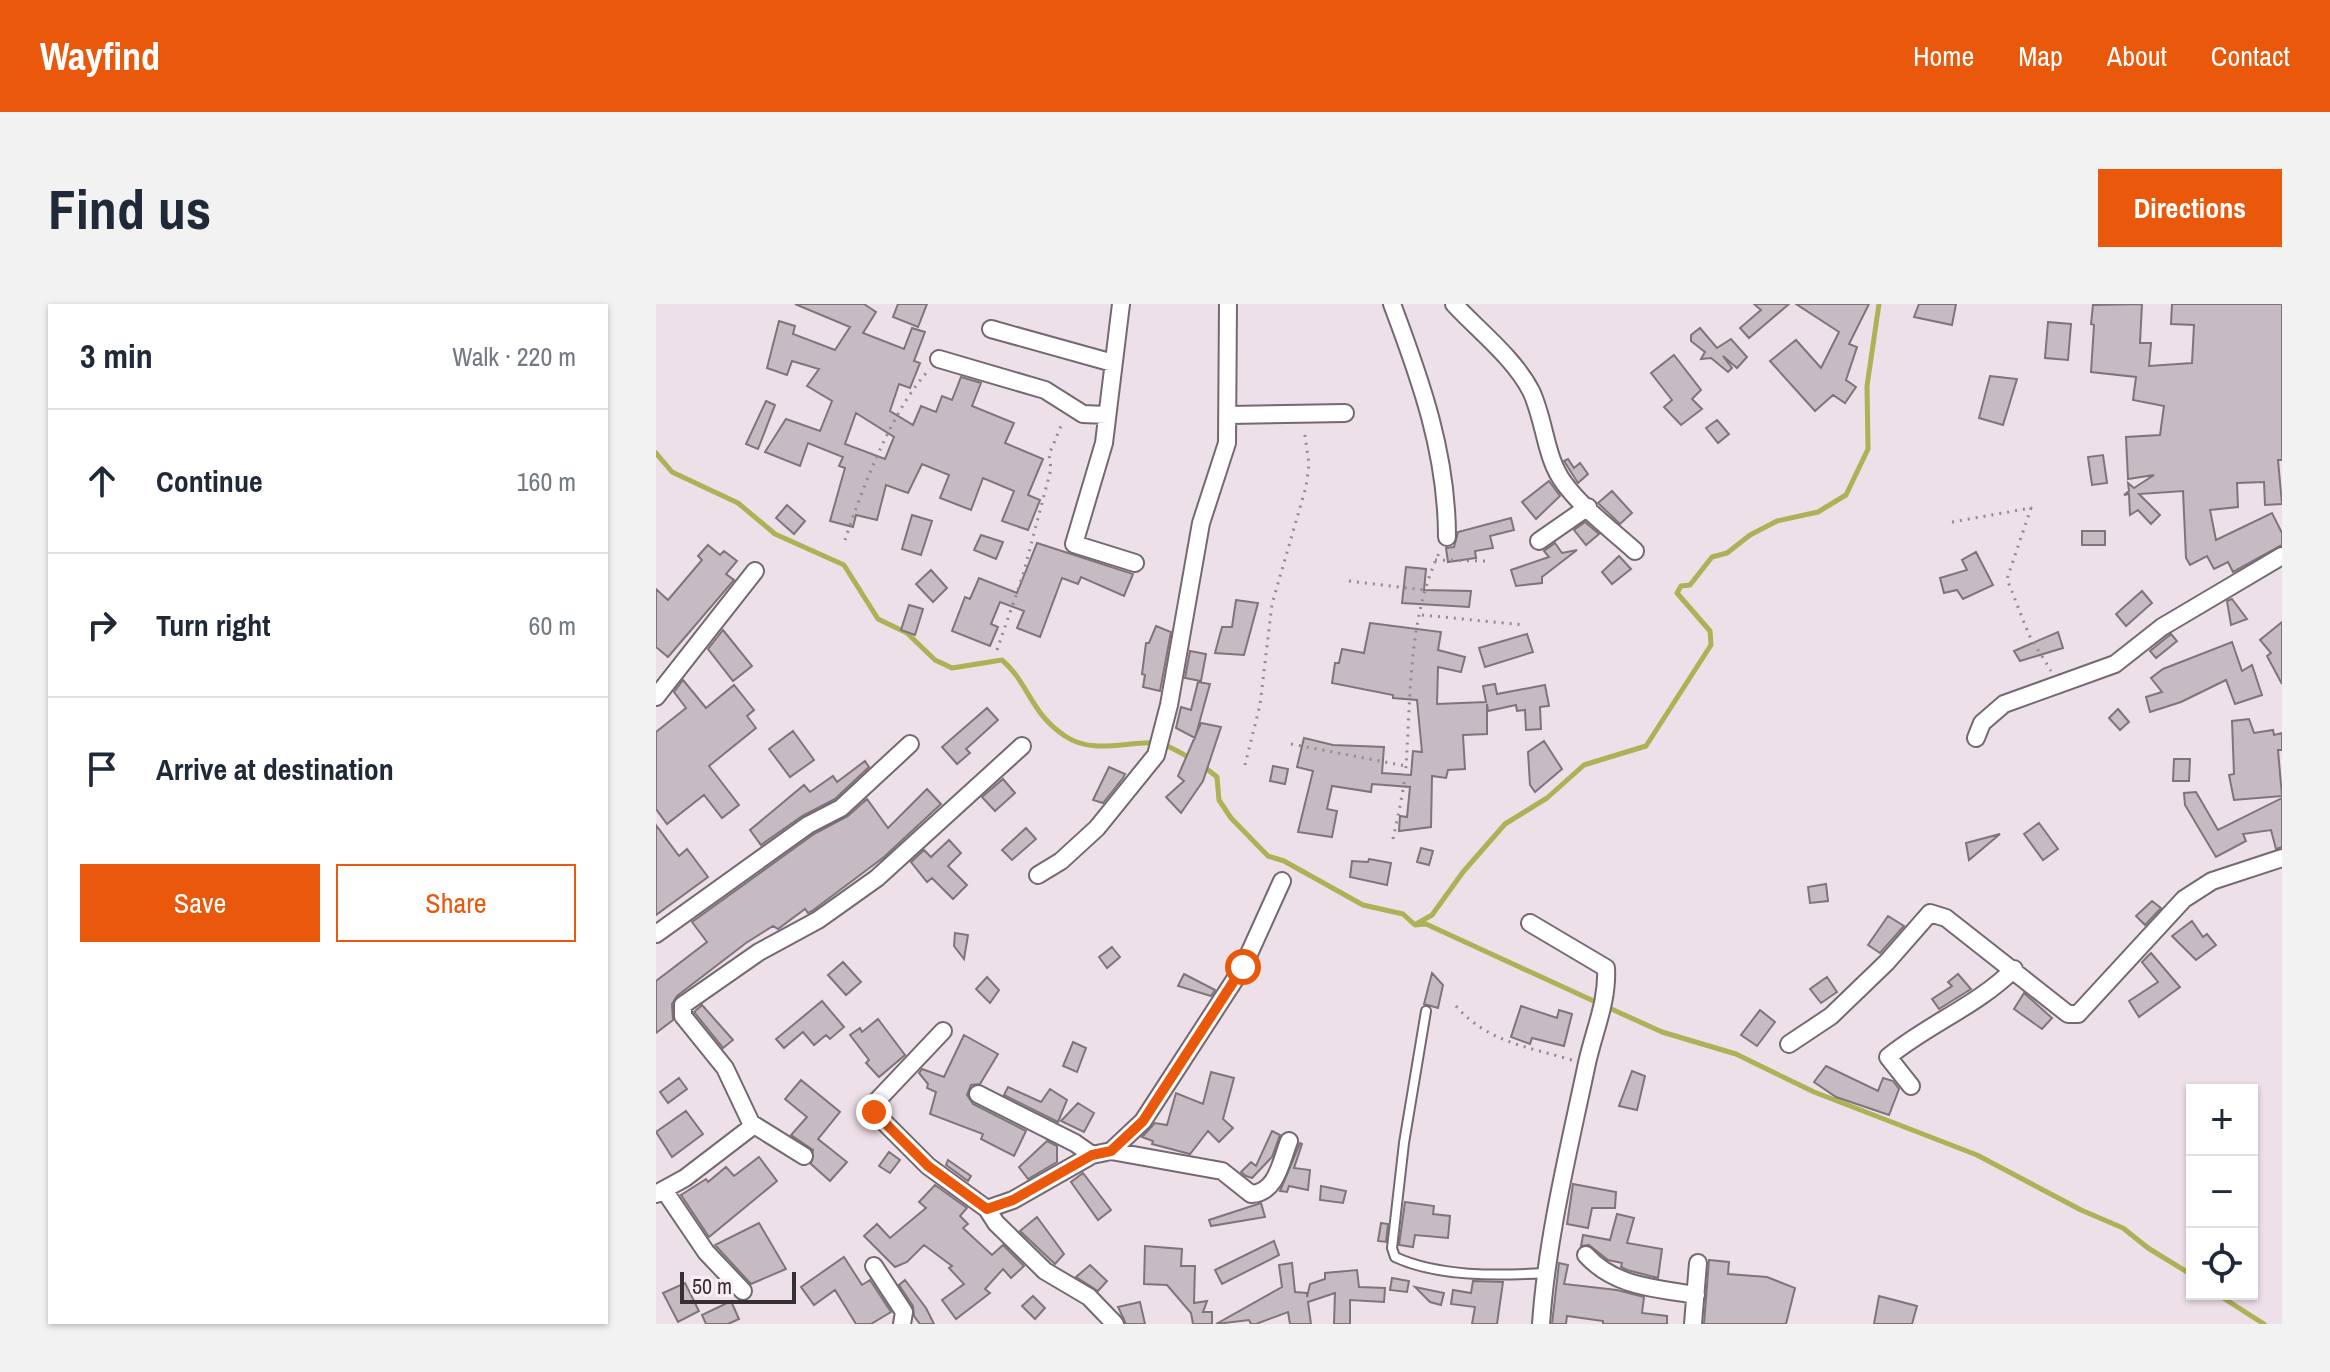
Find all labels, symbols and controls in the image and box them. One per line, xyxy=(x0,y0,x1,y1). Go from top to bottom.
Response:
text: Wayfind xyxy=(40,31,160,82)
text: Home xyxy=(1913,37,1974,75)
text: Map xyxy=(2018,37,2063,75)
text: About xyxy=(2107,37,2167,75)
text: Contact xyxy=(2211,37,2290,75)
button: Directions xyxy=(2098,169,2282,247)
text: Find us xyxy=(48,171,211,246)
text: 3 min xyxy=(80,333,153,379)
text: Walk · 220 m xyxy=(452,339,576,374)
icon: ahead xyxy=(80,459,124,503)
text: Continue xyxy=(156,461,263,501)
text: 160 m xyxy=(517,464,576,499)
icon: right xyxy=(80,603,124,647)
text: Turn right xyxy=(156,605,270,645)
text: 60 m xyxy=(529,608,576,643)
icon: arrive xyxy=(80,747,124,791)
text: Arrive at destination xyxy=(156,749,394,789)
button: Save xyxy=(80,864,320,942)
button: Share xyxy=(336,864,576,942)
route start xyxy=(1225,949,1261,985)
map controls xyxy=(2186,1084,2258,1300)
button: + xyxy=(2186,1084,2258,1156)
route end xyxy=(856,1094,892,1130)
button: − xyxy=(2186,1156,2258,1228)
button: locate xyxy=(2186,1228,2258,1300)
scale bar xyxy=(680,1268,796,1304)
text: 50 m xyxy=(692,1271,732,1301)

